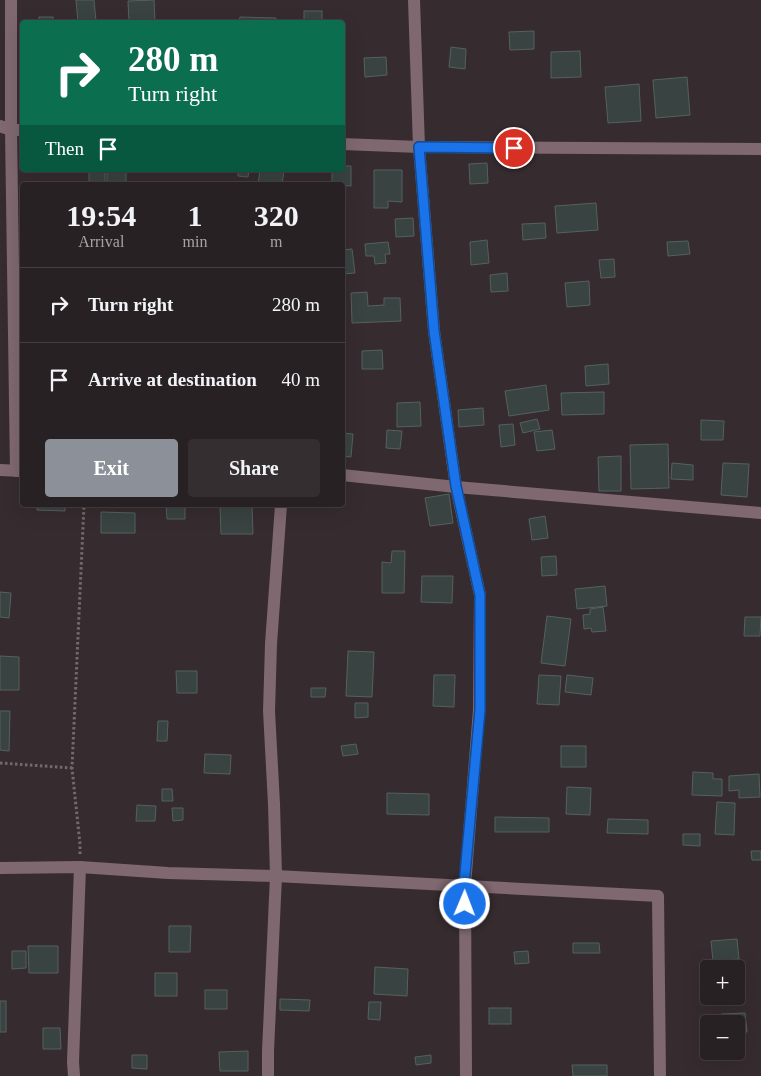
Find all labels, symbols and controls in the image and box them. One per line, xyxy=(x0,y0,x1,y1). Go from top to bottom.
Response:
icon: right xyxy=(45,40,110,105)
text: 280 m xyxy=(128,40,218,79)
text: Turn right xyxy=(128,81,217,106)
pin xyxy=(493,127,535,169)
icon: arrive xyxy=(500,134,528,162)
icon: arrive xyxy=(94,135,122,163)
text: Then xyxy=(45,138,84,159)
text: 19:54 xyxy=(66,199,136,232)
text: 1 xyxy=(187,199,202,232)
text: 320 xyxy=(254,199,299,232)
text: Arrival xyxy=(78,233,124,250)
text: min xyxy=(183,233,207,250)
text: m xyxy=(270,233,282,250)
icon: right xyxy=(45,291,73,319)
text: Turn right xyxy=(88,294,173,315)
text: 280 m xyxy=(272,294,320,315)
icon: arrive xyxy=(45,366,73,394)
text: Arrive at destination xyxy=(88,369,257,390)
text: 40 m xyxy=(281,369,320,390)
button: Exit xyxy=(45,439,178,497)
button: Share xyxy=(188,439,320,497)
position arrow xyxy=(438,877,490,929)
map controls xyxy=(700,960,745,1060)
button: + xyxy=(700,960,745,1005)
button: − xyxy=(700,1015,745,1060)

